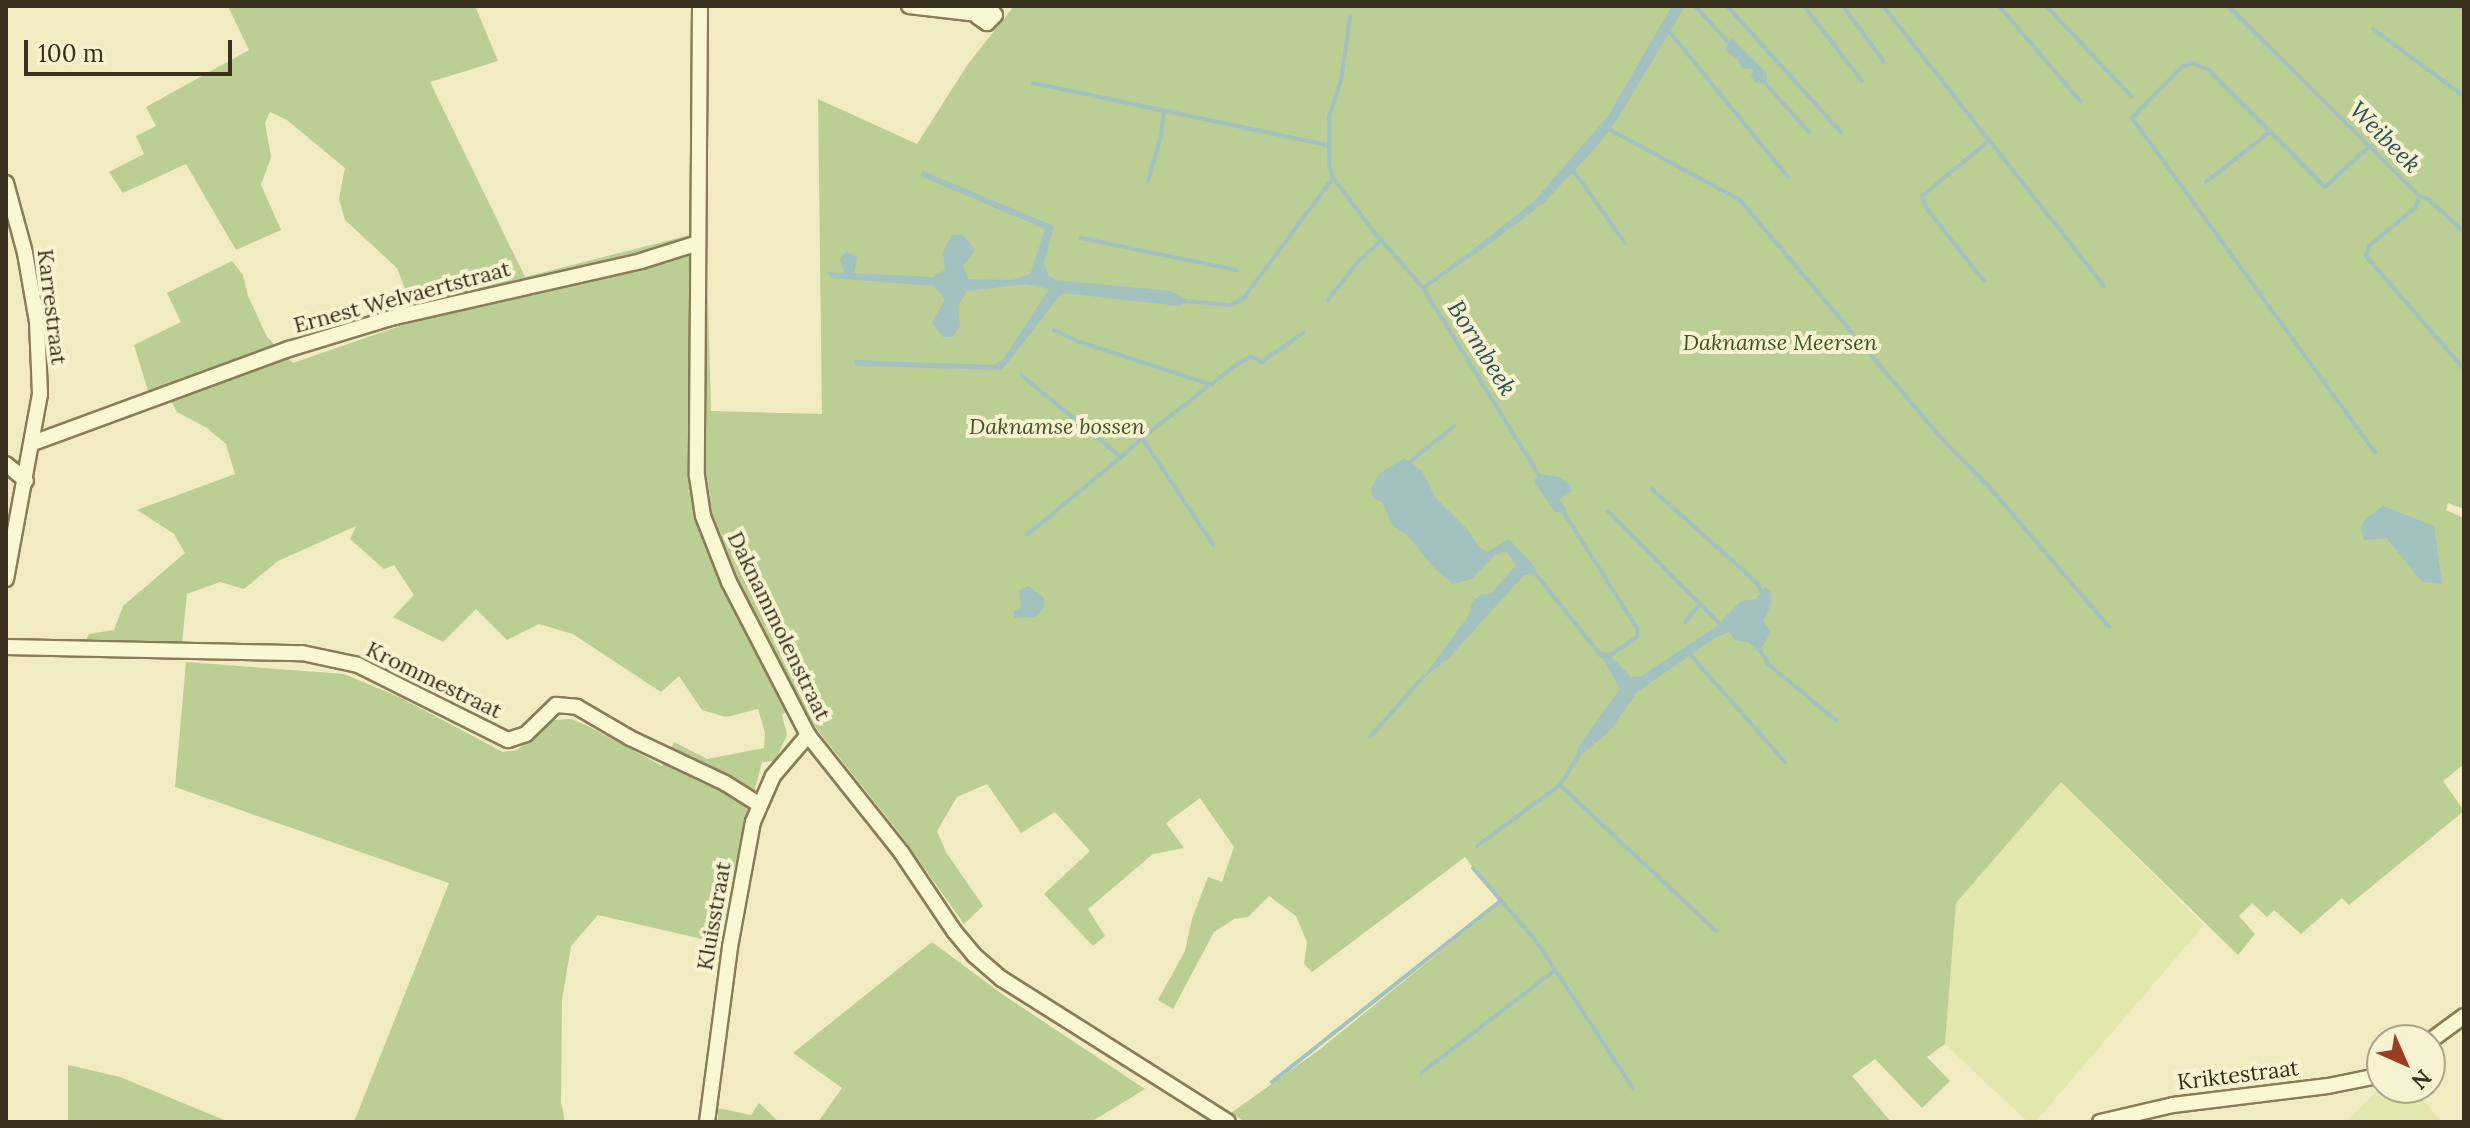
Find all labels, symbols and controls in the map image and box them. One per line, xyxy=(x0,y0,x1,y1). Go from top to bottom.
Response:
scale bar xyxy=(28,24,236,74)
text: 100 m xyxy=(38,38,104,69)
water label: Weibeek xyxy=(2343,95,2427,179)
street label: Karrestraat xyxy=(32,248,72,366)
street label: Ernest Welvaertstraat xyxy=(291,255,513,339)
water label: Bormbeek xyxy=(1441,295,1523,401)
park label: Daknamse Meersen xyxy=(1683,330,1877,356)
park label: Daknamse bossen xyxy=(969,414,1145,440)
street label: Daknammolenstraat xyxy=(722,527,836,725)
street label: Krommestraat xyxy=(362,636,506,724)
street label: Kluisstraat xyxy=(691,860,737,972)
north arrow xyxy=(2366,1024,2446,1104)
street label: Kriktestraat xyxy=(2176,1054,2300,1096)
text: N xyxy=(2406,1064,2437,1095)

